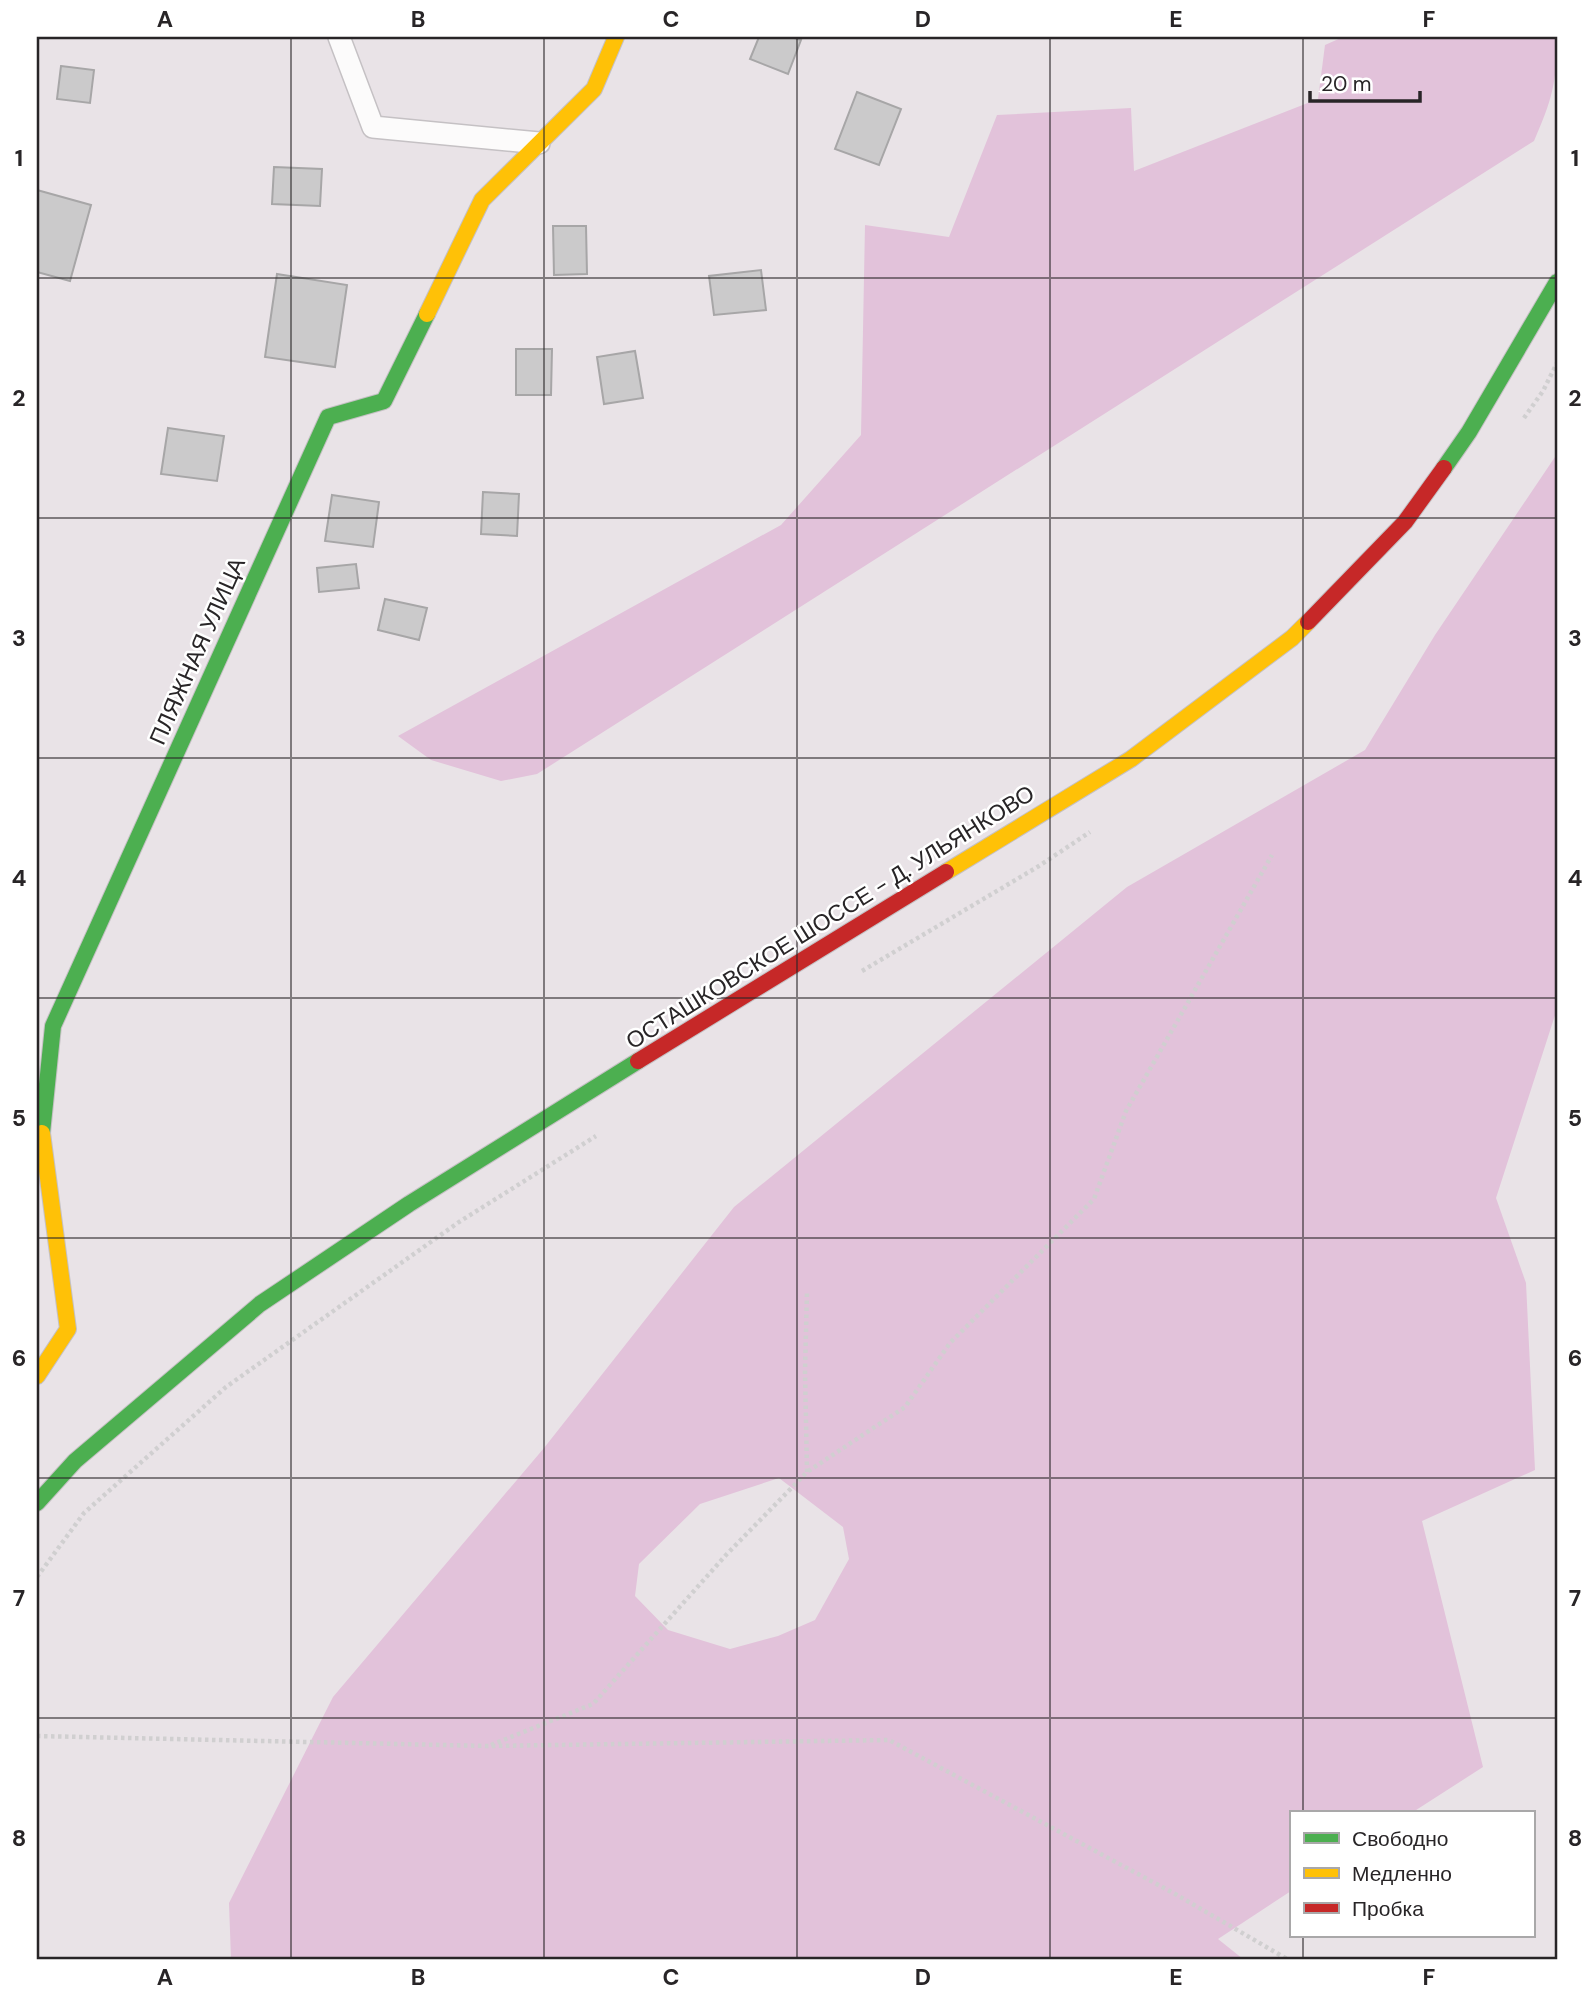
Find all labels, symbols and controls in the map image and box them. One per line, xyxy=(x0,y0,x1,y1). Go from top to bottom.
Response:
text: A xyxy=(157,4,173,34)
text: B xyxy=(411,4,425,34)
text: C xyxy=(663,4,679,34)
text: D xyxy=(915,4,931,34)
text: E xyxy=(1169,4,1183,34)
text: F xyxy=(1423,4,1436,34)
scale bar xyxy=(1310,60,1421,104)
text: 20 m xyxy=(1321,70,1372,98)
text: 1 xyxy=(15,143,23,173)
text: 1 xyxy=(1571,143,1579,173)
text: 2 xyxy=(12,383,26,413)
text: 2 xyxy=(1568,383,1582,413)
street label: ПЛЯЖНАЯ УЛИЦА xyxy=(142,552,252,749)
text: 3 xyxy=(12,623,26,653)
text: 3 xyxy=(1568,623,1582,653)
street label: ОСТАШКОВСКОЕ ШОССЕ - Д. УЛЬЯНКОВО xyxy=(620,778,1040,1056)
text: 4 xyxy=(12,863,27,893)
text: 4 xyxy=(1568,863,1583,893)
text: 5 xyxy=(12,1103,26,1133)
text: 5 xyxy=(1568,1103,1582,1133)
text: 6 xyxy=(12,1343,26,1373)
text: 6 xyxy=(1568,1343,1582,1373)
text: 7 xyxy=(13,1583,25,1613)
text: 7 xyxy=(1569,1583,1581,1613)
legend xyxy=(1290,1811,1534,1937)
text: 8 xyxy=(12,1823,26,1853)
text: 8 xyxy=(1568,1823,1582,1853)
text: Свободно xyxy=(1352,1825,1449,1853)
text: Медленно xyxy=(1352,1860,1452,1888)
text: Пробка xyxy=(1352,1895,1424,1923)
text: A xyxy=(157,1962,173,1992)
text: B xyxy=(411,1962,425,1992)
text: C xyxy=(663,1962,679,1992)
text: D xyxy=(915,1962,931,1992)
text: E xyxy=(1169,1962,1183,1992)
text: F xyxy=(1423,1962,1436,1992)

